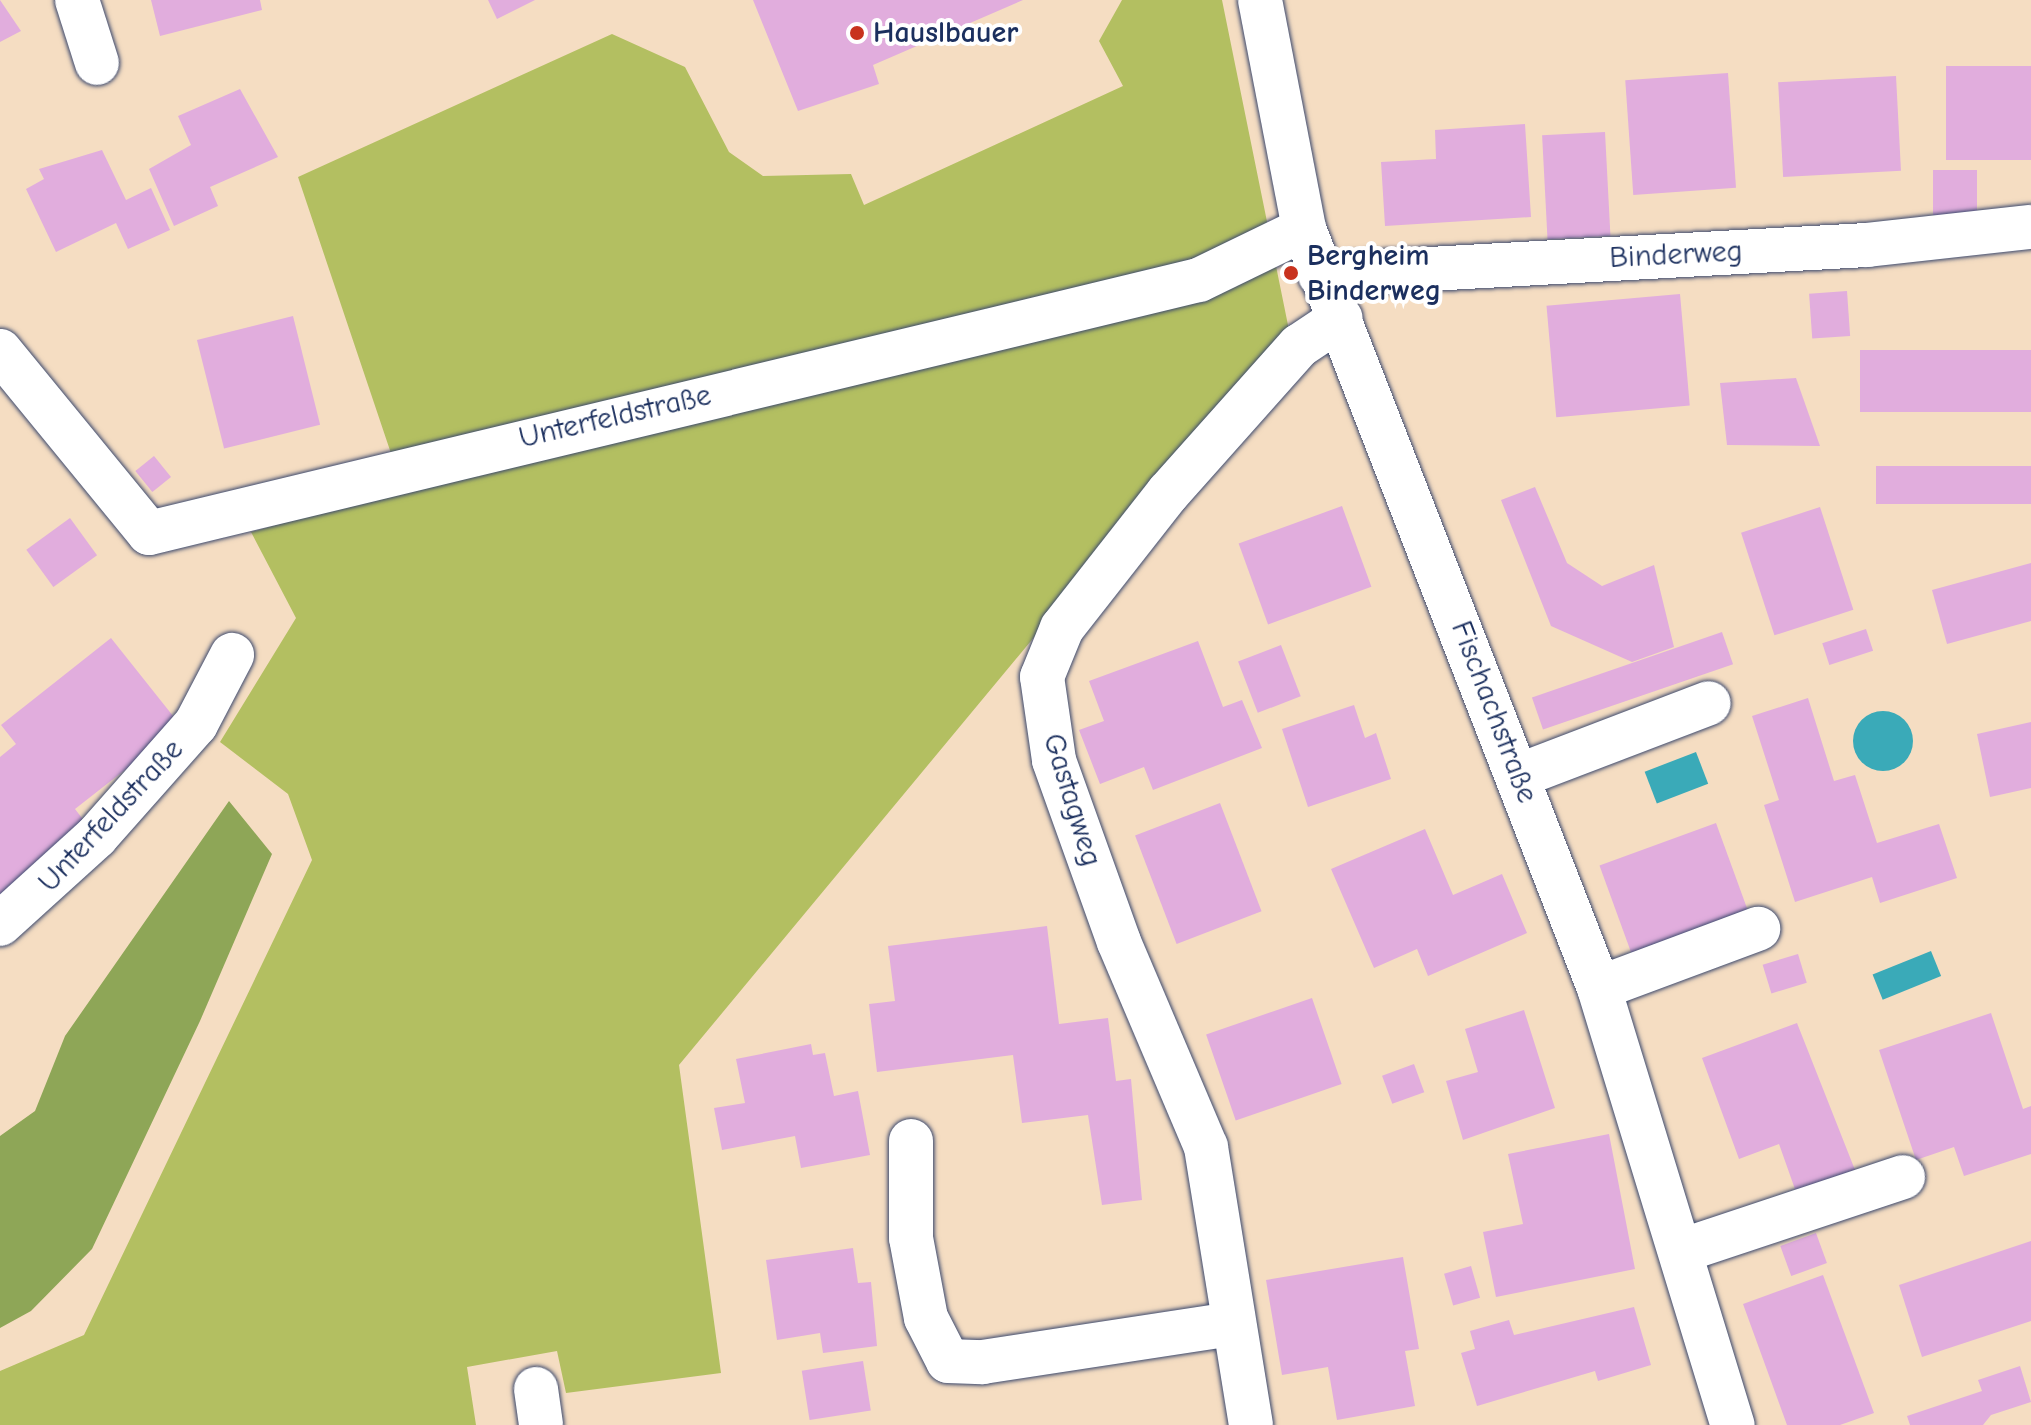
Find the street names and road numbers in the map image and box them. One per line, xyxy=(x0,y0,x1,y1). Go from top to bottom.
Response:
street label: Binderweg xyxy=(1609,234,1743,276)
street label: Unterfeldstraße xyxy=(515,377,715,457)
street label: Fischachstraße xyxy=(1443,616,1545,808)
street label: Gastagweg xyxy=(1035,729,1109,871)
street label: Unterfeldstraße xyxy=(31,732,191,900)

